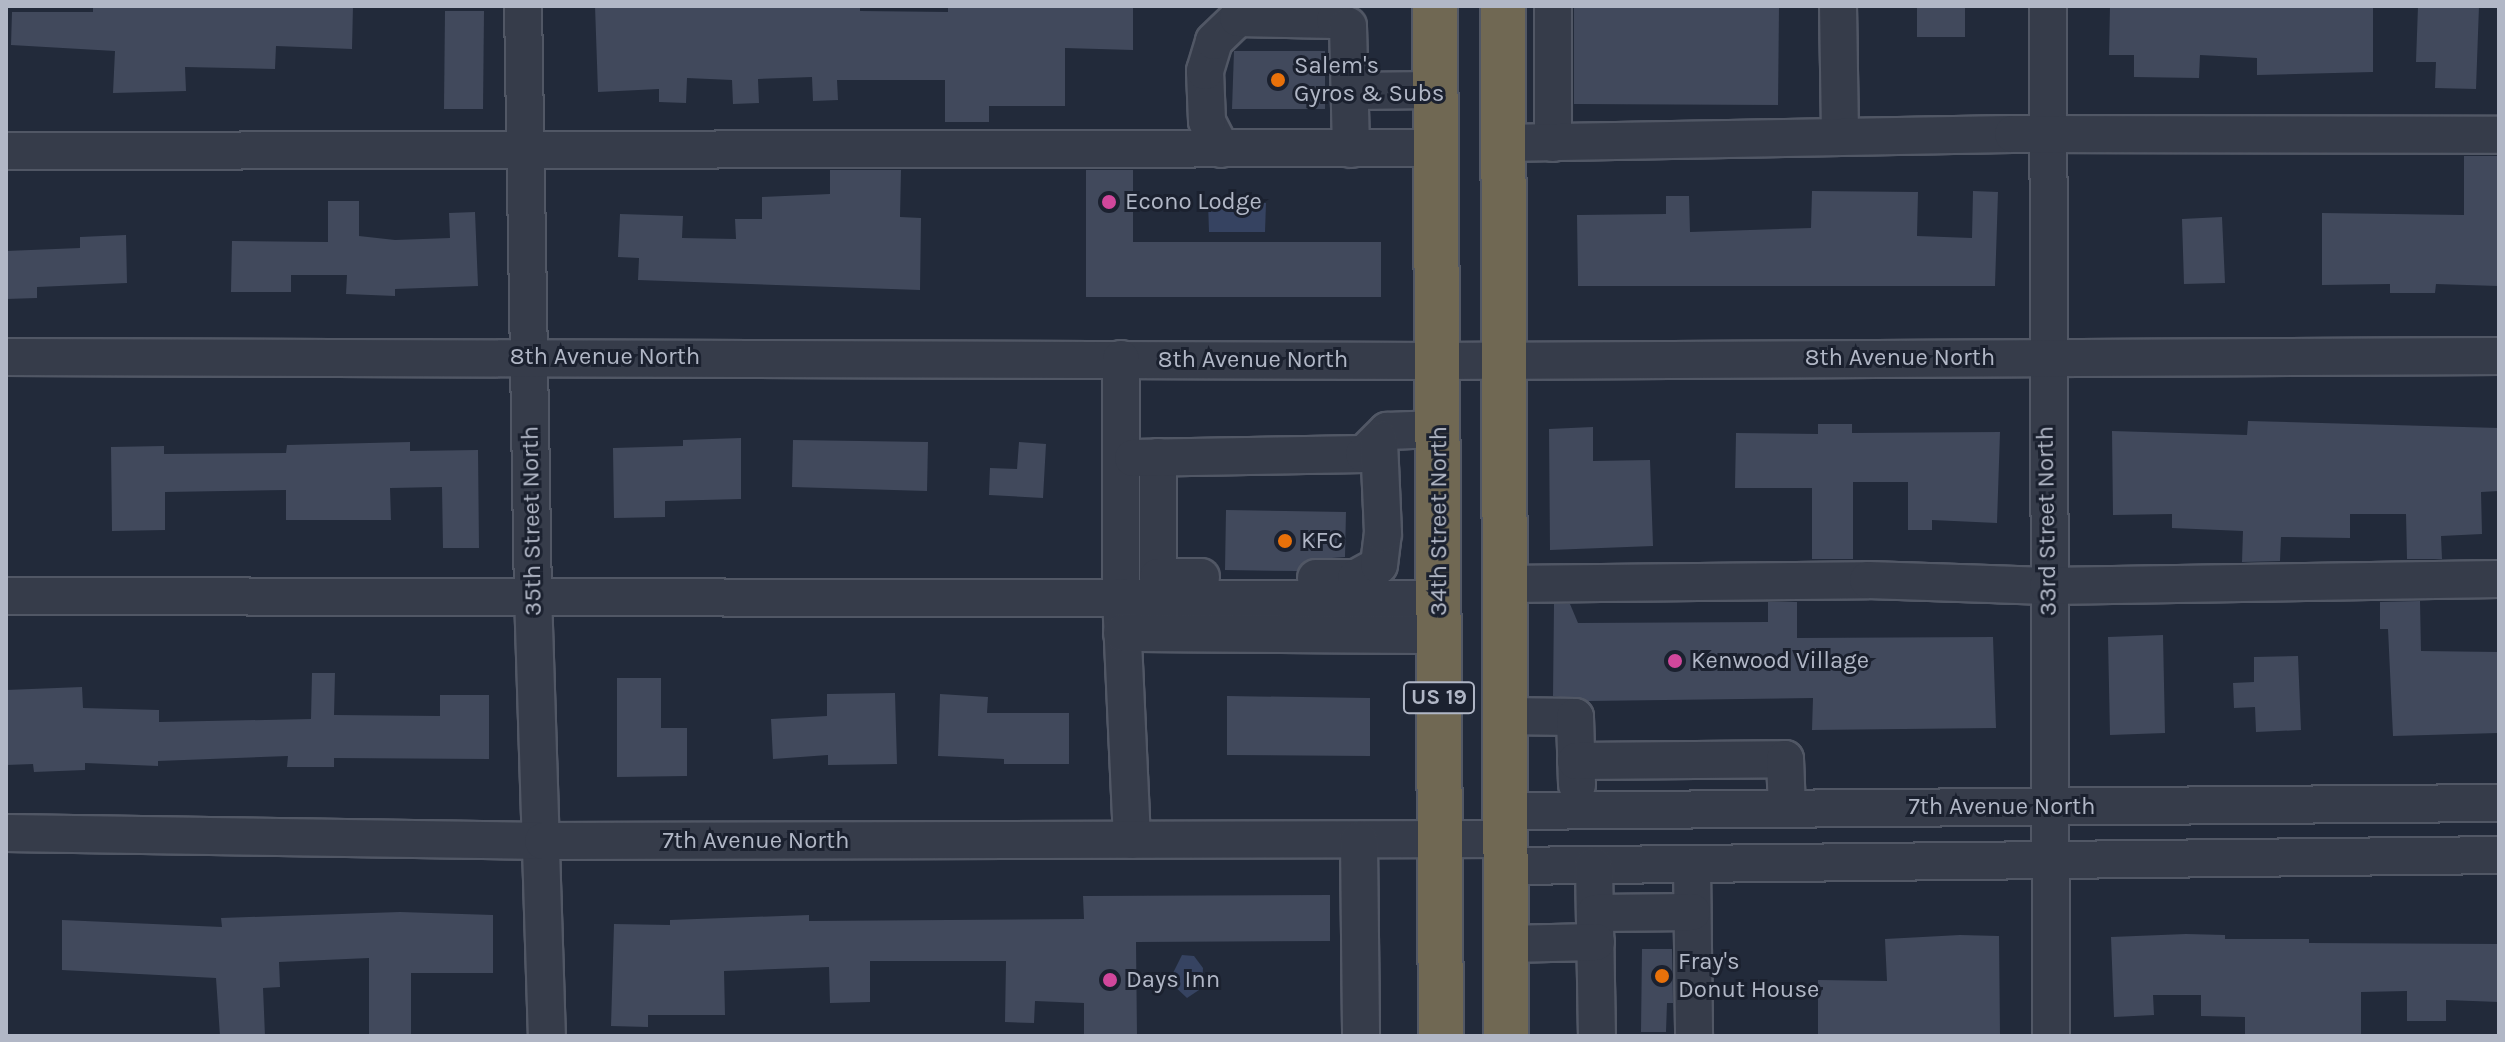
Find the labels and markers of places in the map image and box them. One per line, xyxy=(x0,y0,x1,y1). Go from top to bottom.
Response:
place label: Salem's Gyros & Subs xyxy=(1294,52,1444,108)
marker: Salem's Gyros & Subs xyxy=(1269,71,1287,89)
place label: Econo Lodge xyxy=(1125,188,1262,216)
marker: Econo Lodge xyxy=(1100,193,1118,211)
place label: KFC xyxy=(1301,527,1343,555)
marker: KFC xyxy=(1276,532,1294,550)
place label: Kenwood Village xyxy=(1691,647,1869,675)
marker: Kenwood Village xyxy=(1666,652,1684,670)
place label: Fray's Donut House xyxy=(1678,948,1819,1004)
place label: Days Inn xyxy=(1126,966,1220,994)
marker: Fray's Donut House xyxy=(1653,967,1671,985)
marker: Days Inn xyxy=(1101,971,1119,989)

